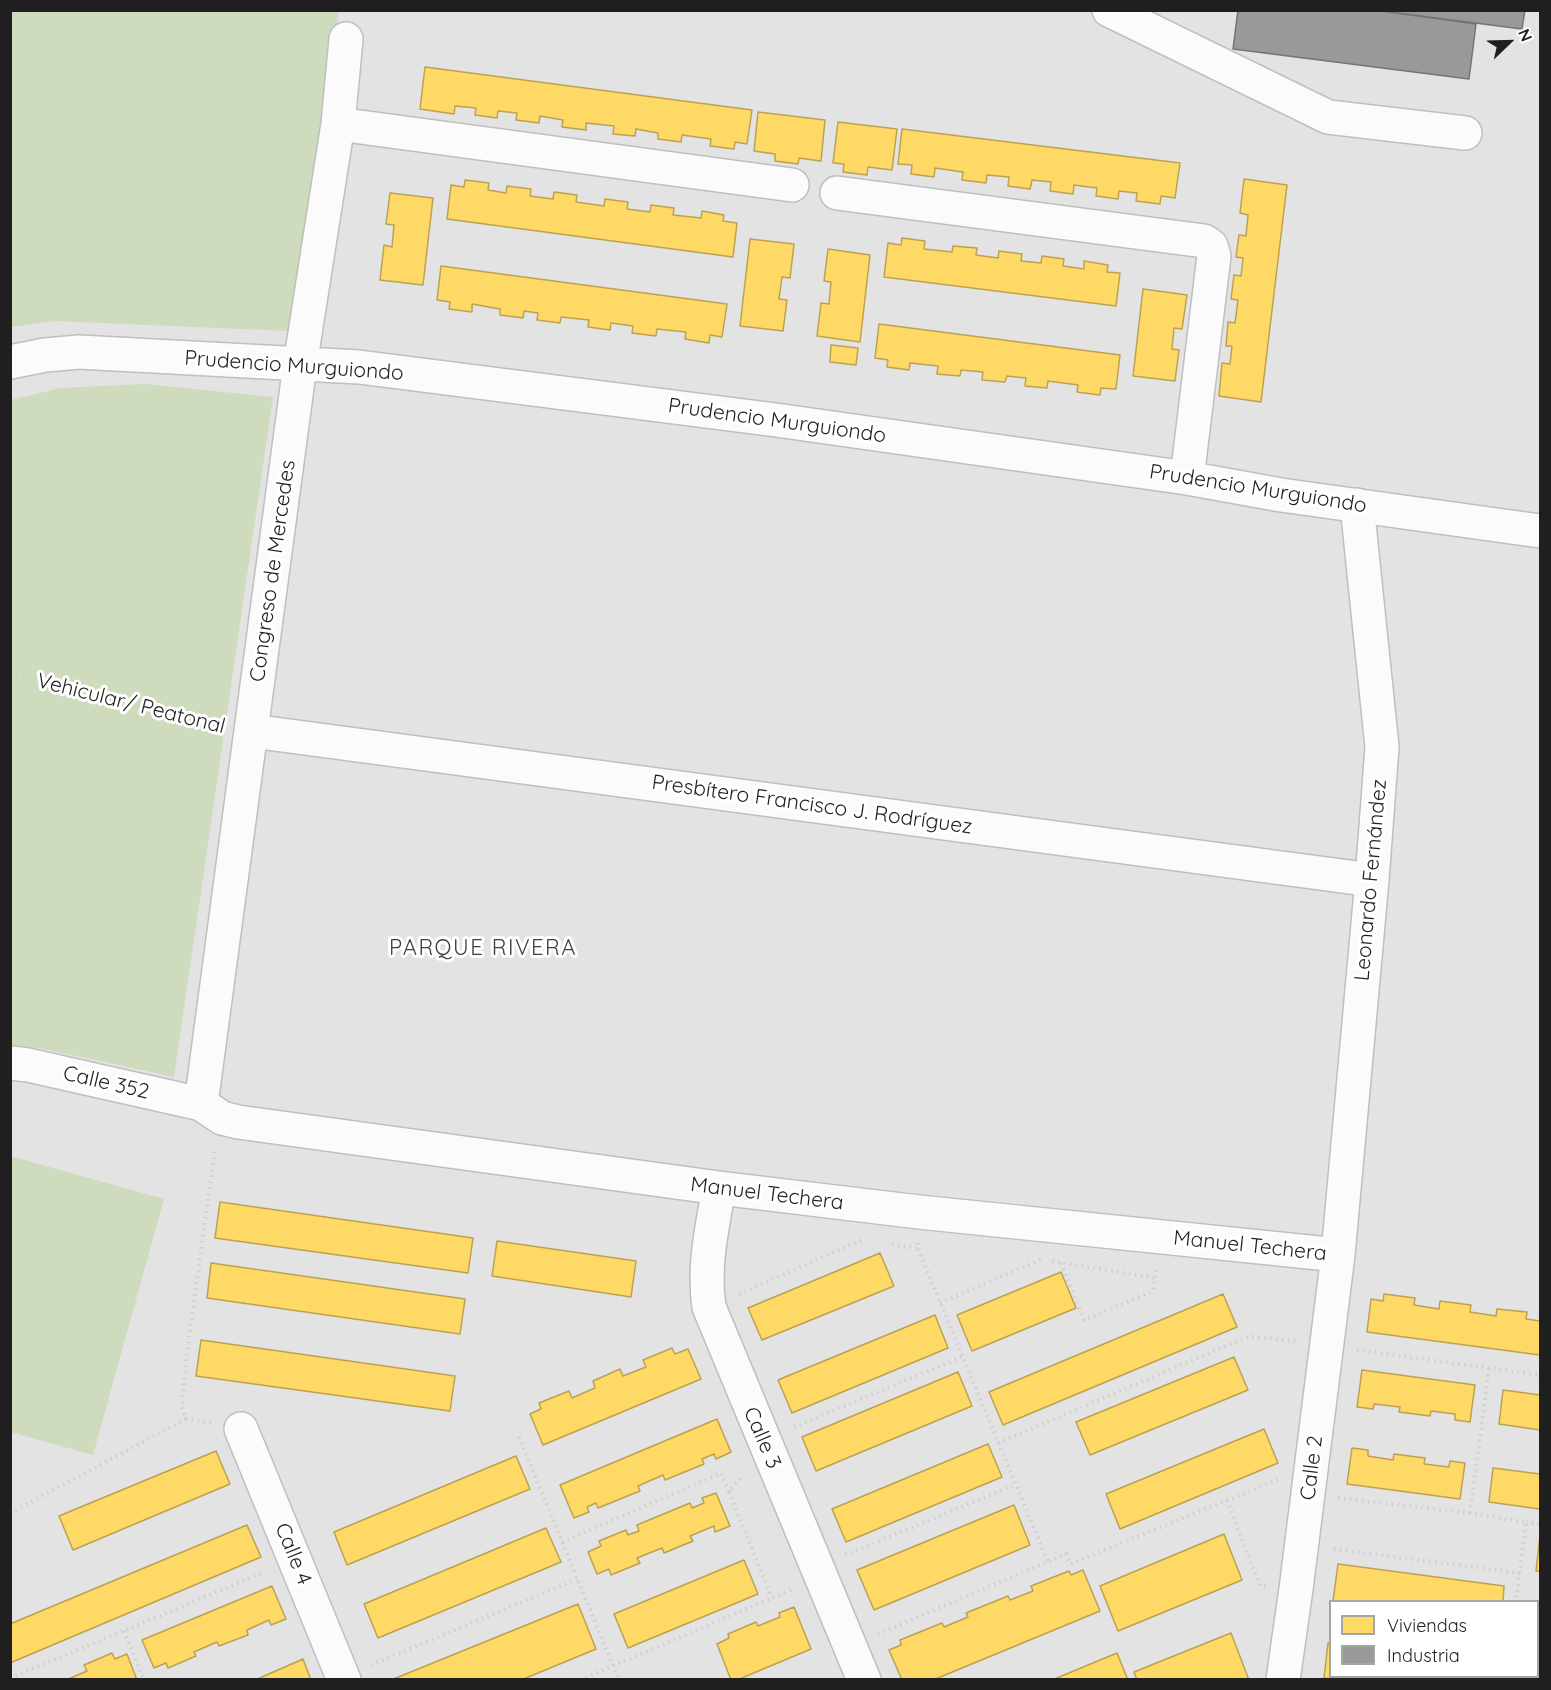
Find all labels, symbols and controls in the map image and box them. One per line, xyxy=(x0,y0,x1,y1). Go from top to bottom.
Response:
north arrow xyxy=(1479,12,1539,72)
text: N xyxy=(1514,26,1537,44)
street label: Prudencio Murguiondo xyxy=(184,346,404,386)
street label: Prudencio Murguiondo xyxy=(666,393,888,449)
street label: Congreso de Mercedes xyxy=(245,458,301,684)
street label: Prudencio Murguiondo xyxy=(1147,459,1369,519)
street label: Vehicular/ Peatonal xyxy=(34,668,228,740)
street label: Presbítero Francisco J. Rodríguez xyxy=(650,770,974,840)
street label: Leonardo Fernández xyxy=(1350,778,1392,982)
district label: PARQUE RIVERA xyxy=(389,935,577,961)
street label: Calle 352 xyxy=(61,1061,151,1105)
street label: Manuel Techera xyxy=(689,1172,845,1216)
street label: Manuel Techera xyxy=(1172,1225,1328,1267)
street label: Calle 3 xyxy=(738,1403,786,1473)
street label: Calle 2 xyxy=(1296,1434,1328,1502)
street label: Calle 4 xyxy=(269,1519,317,1589)
legend xyxy=(1329,1600,1539,1678)
text: Viviendas xyxy=(1387,1614,1467,1637)
text: Industria xyxy=(1387,1644,1460,1667)

